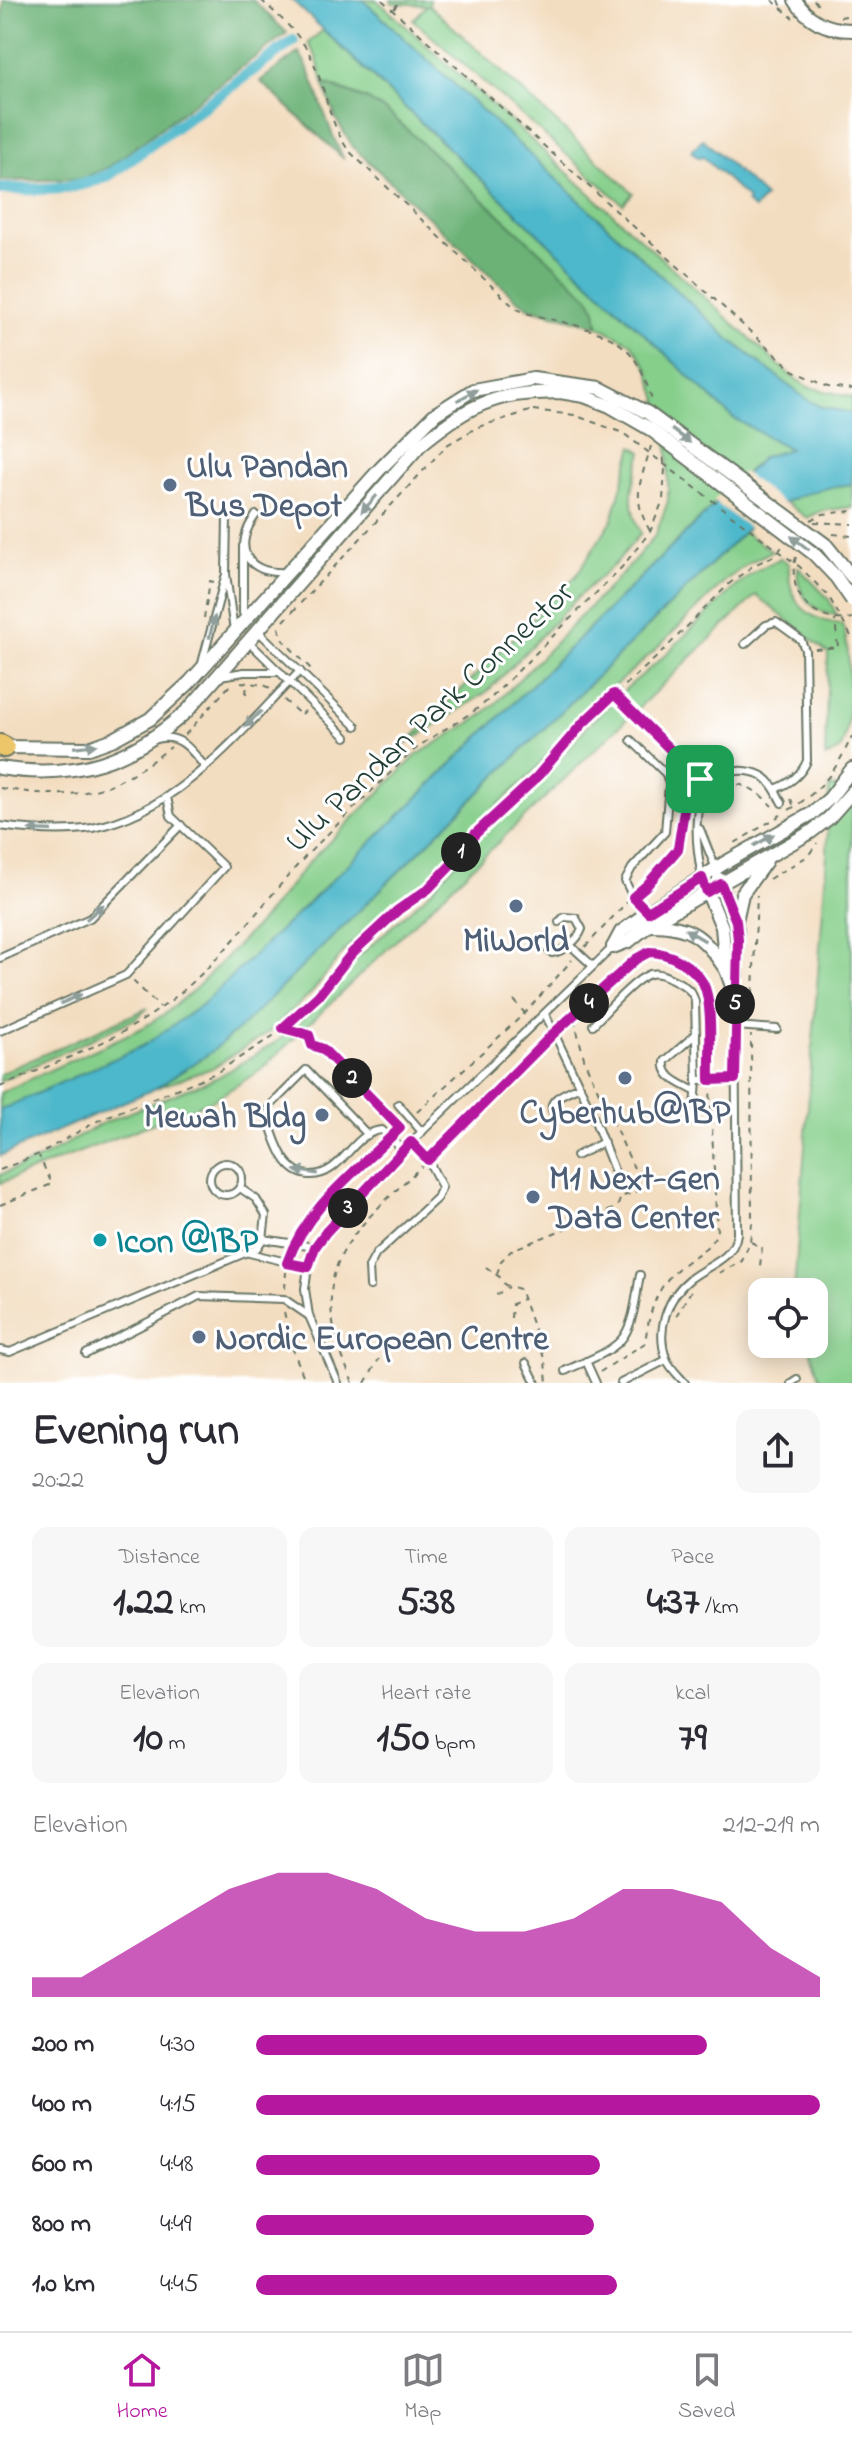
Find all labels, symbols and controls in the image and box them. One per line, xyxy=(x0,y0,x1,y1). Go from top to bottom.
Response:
one-way arrow xyxy=(455,388,478,402)
one-way arrow xyxy=(671,428,692,444)
place label: Ulu Pandan Bus Depot xyxy=(184,444,348,533)
marker: Ulu Pandan Bus Depot xyxy=(161,476,179,494)
one-way arrow xyxy=(360,494,378,513)
one-way arrow xyxy=(790,535,810,551)
street label: Ulu Pandan Park Connector xyxy=(275,570,587,866)
one-way arrow xyxy=(207,614,219,639)
one-way arrow xyxy=(244,709,263,728)
one-way arrow xyxy=(73,739,98,752)
pin xyxy=(666,745,734,813)
icon: arrive xyxy=(678,757,722,801)
one-way arrow xyxy=(27,823,52,836)
pin: 1 xyxy=(441,832,481,872)
one-way arrow xyxy=(753,834,776,847)
text: 1 xyxy=(458,836,465,868)
marker: MiWorld xyxy=(507,897,525,915)
one-way arrow xyxy=(84,904,104,921)
place label: MiWorld xyxy=(463,918,569,968)
one-way arrow xyxy=(684,928,706,942)
pin: 4 xyxy=(569,983,609,1023)
pin: 5 xyxy=(715,984,755,1024)
text: 4 xyxy=(584,987,594,1019)
text: 5 xyxy=(729,988,741,1020)
one-way arrow xyxy=(59,992,83,1006)
pin: 2 xyxy=(332,1058,372,1098)
text: 2 xyxy=(347,1062,357,1094)
marker: Cyberhub@IBP xyxy=(616,1069,634,1087)
place label: Cyberhub@IBP xyxy=(520,1090,731,1141)
place label: Mewah Bldg xyxy=(144,1094,306,1145)
marker: Mewah Bldg xyxy=(313,1106,331,1124)
place label: M1 Next-Gen Data Center xyxy=(547,1156,720,1245)
one-way arrow xyxy=(293,1165,318,1178)
pin: 3 xyxy=(328,1188,368,1228)
marker: M1 Next-Gen Data Center xyxy=(524,1188,542,1206)
text: 3 xyxy=(343,1192,353,1224)
place label: Icon @IBP xyxy=(116,1219,259,1269)
marker: Icon @IBP xyxy=(91,1231,109,1249)
map controls xyxy=(748,1278,828,1358)
button: locate xyxy=(748,1278,828,1358)
place label: Nordic European Centre xyxy=(215,1316,549,1366)
marker: Nordic European Centre xyxy=(190,1328,208,1346)
text: Evening run xyxy=(32,1400,239,1464)
button: share xyxy=(736,1409,820,1493)
text: 20:22 xyxy=(32,1462,84,1500)
text: Distance xyxy=(119,1542,200,1574)
text: Time xyxy=(404,1542,448,1574)
text: Pace xyxy=(671,1542,714,1574)
text: 1.22 xyxy=(113,1574,174,1633)
text: 5:38 xyxy=(397,1574,455,1633)
text: 4:37 xyxy=(647,1574,700,1633)
text: km xyxy=(174,1592,206,1624)
text: /km xyxy=(700,1592,739,1624)
text: Elevation xyxy=(119,1678,200,1710)
text: Heart rate xyxy=(381,1678,471,1710)
text: kcal xyxy=(675,1678,710,1710)
text: 10 xyxy=(133,1710,163,1769)
text: 150 xyxy=(376,1710,429,1769)
text: 79 xyxy=(678,1710,707,1769)
text: m xyxy=(163,1728,186,1760)
text: bpm xyxy=(429,1728,476,1760)
text: Elevation xyxy=(32,1807,128,1845)
text: 212–219 m xyxy=(723,1807,820,1845)
text: 200 m xyxy=(32,2026,94,2064)
text: 4:30 xyxy=(160,2026,195,2064)
text: 400 m xyxy=(32,2086,92,2124)
text: 4:15 xyxy=(160,2086,196,2124)
text: 600 m xyxy=(32,2146,93,2184)
text: 4:48 xyxy=(160,2146,193,2184)
text: 800 m xyxy=(32,2206,91,2244)
text: 4:49 xyxy=(160,2206,191,2244)
text: 1.0 km xyxy=(32,2266,95,2304)
text: 4:45 xyxy=(160,2266,199,2304)
tab: Home xyxy=(117,2348,168,2428)
tab: Map xyxy=(401,2348,445,2428)
tab: Saved xyxy=(678,2348,735,2428)

